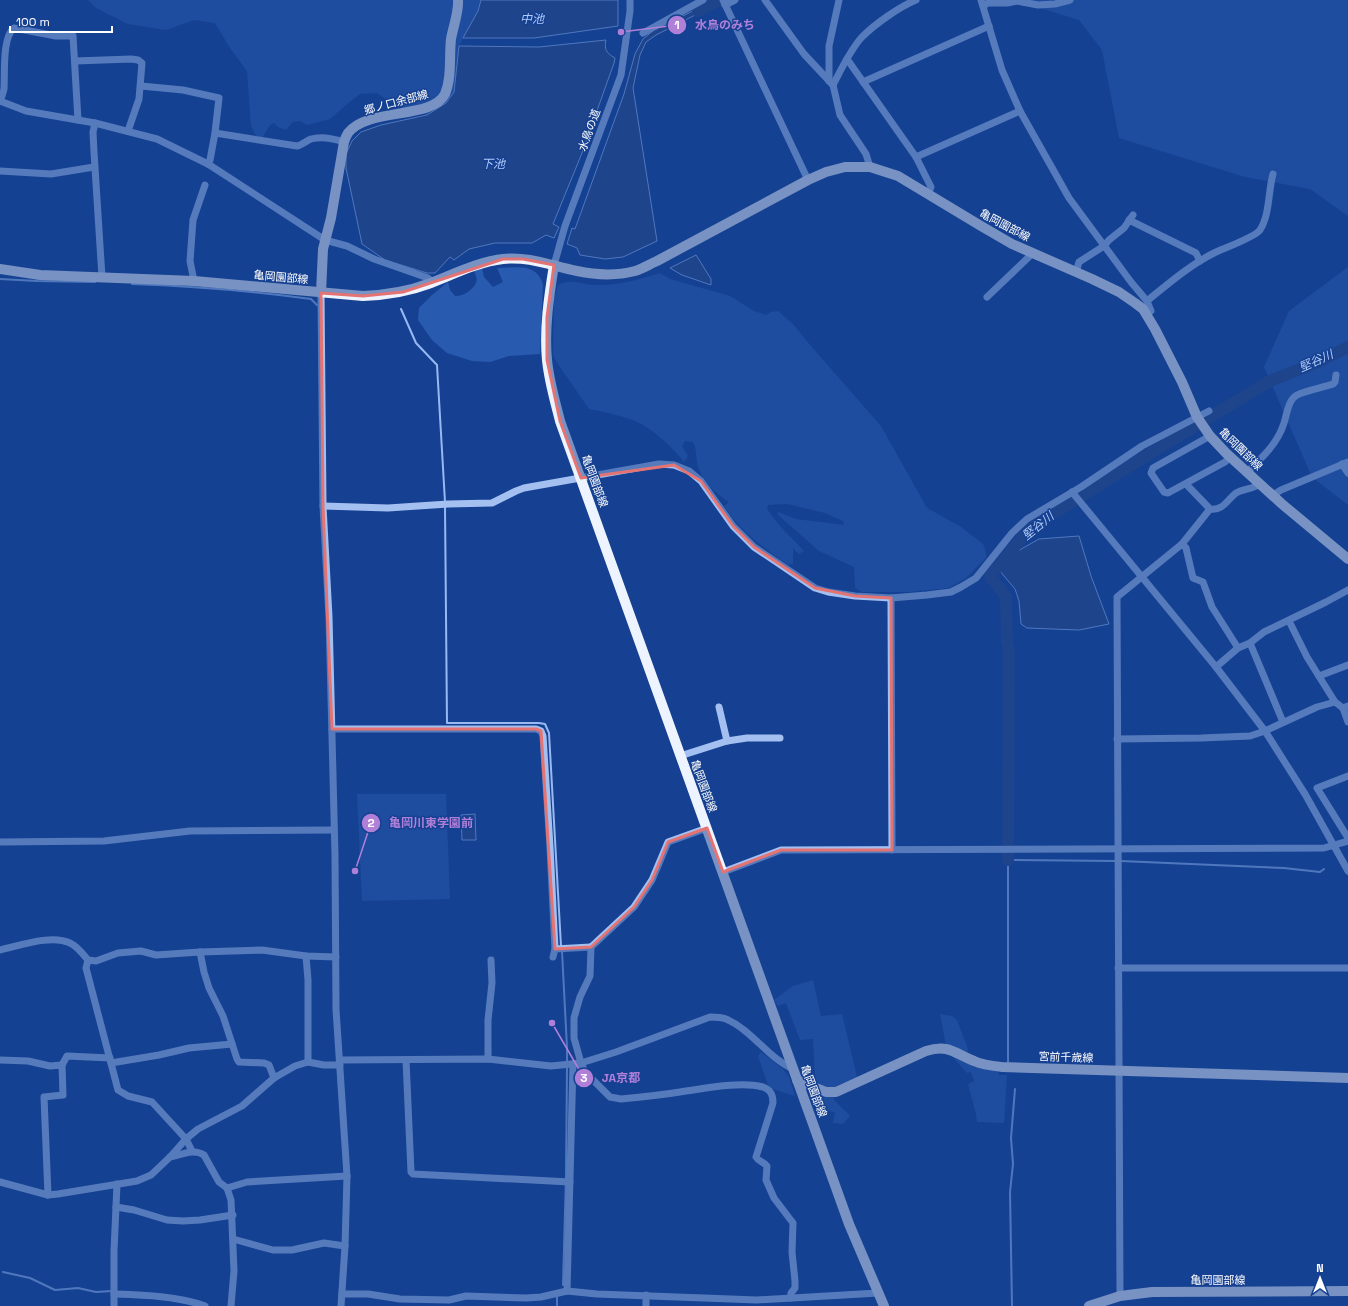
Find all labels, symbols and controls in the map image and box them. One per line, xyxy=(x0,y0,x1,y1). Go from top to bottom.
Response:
scale bar xyxy=(10,8,112,34)
water label: 中池 xyxy=(520,11,545,27)
callout: 水鳥のみち xyxy=(667,13,763,37)
text: 100 m xyxy=(16,14,50,30)
text: 1 xyxy=(674,17,680,33)
text: 水鳥のみち xyxy=(695,17,755,33)
street label: 郷ノ口余部線 xyxy=(362,87,430,117)
street label: 水鳥の道 xyxy=(575,107,603,153)
water label: 下池 xyxy=(481,156,506,172)
street label: 亀岡園部線 xyxy=(977,206,1033,244)
street label: 亀岡園部線 xyxy=(253,268,309,286)
water label: 堅谷川 xyxy=(1296,346,1338,376)
street label: 亀岡園部線 xyxy=(1216,425,1266,473)
street label: 亀岡園部線 xyxy=(579,453,611,509)
water label: 堅谷川 xyxy=(1019,507,1059,544)
street label: 亀岡園部線 xyxy=(688,758,720,814)
callout: 亀岡川東学園前 xyxy=(361,811,481,835)
text: 2 xyxy=(367,815,375,831)
text: 亀岡川東学園前 xyxy=(389,815,473,831)
street label: 宮前千歳線 xyxy=(1038,1049,1094,1065)
street label: 亀岡園部線 xyxy=(798,1063,830,1119)
callout: JA京都 xyxy=(574,1066,648,1090)
text: 3 xyxy=(580,1070,588,1086)
text: JA京都 xyxy=(602,1070,640,1086)
north arrow xyxy=(1300,1258,1340,1298)
text: N xyxy=(1316,1261,1324,1275)
street label: 亀岡園部線 xyxy=(1191,1273,1246,1287)

